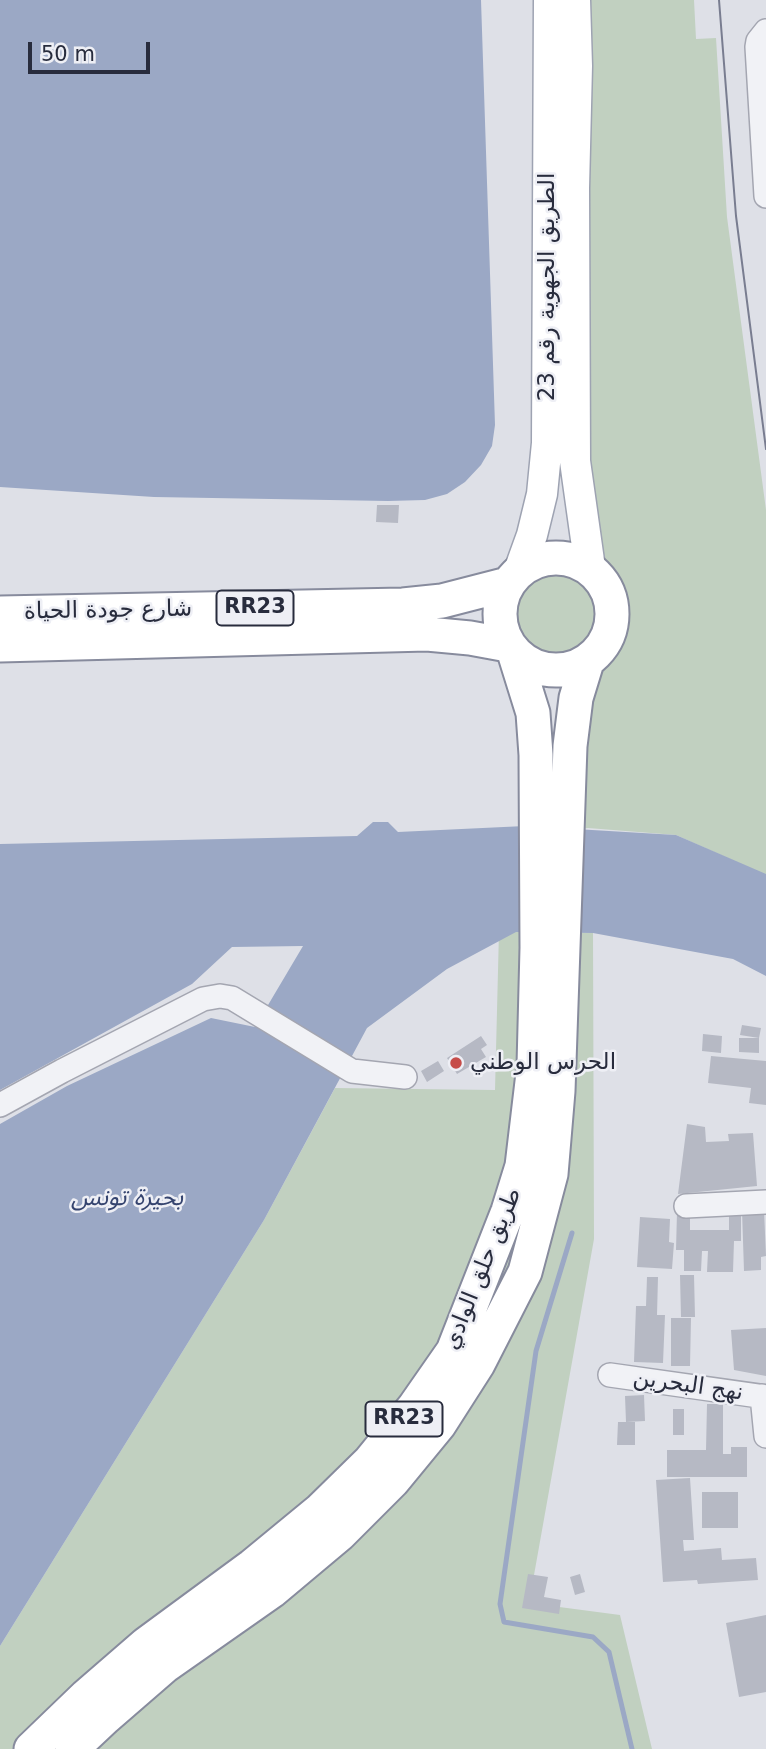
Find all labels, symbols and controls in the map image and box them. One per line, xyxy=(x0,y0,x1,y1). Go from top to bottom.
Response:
scale bar xyxy=(32,28,154,72)
text: 50 m xyxy=(41,42,95,66)
street label: الطريق الجهوية رقم 23 xyxy=(534,173,562,401)
road number: RR23 xyxy=(216,590,294,626)
street label: شارع جودة الحياة xyxy=(24,596,192,626)
place label: الحرس الوطني xyxy=(470,1049,616,1077)
marker: الحرس الوطني xyxy=(448,1055,464,1071)
street label: طريق حلق الوادي xyxy=(438,1184,528,1354)
water label: بحيرة تونس xyxy=(71,1185,183,1213)
street label: نهج البحرين xyxy=(631,1365,745,1407)
road number: RR23 xyxy=(366,1402,442,1436)

